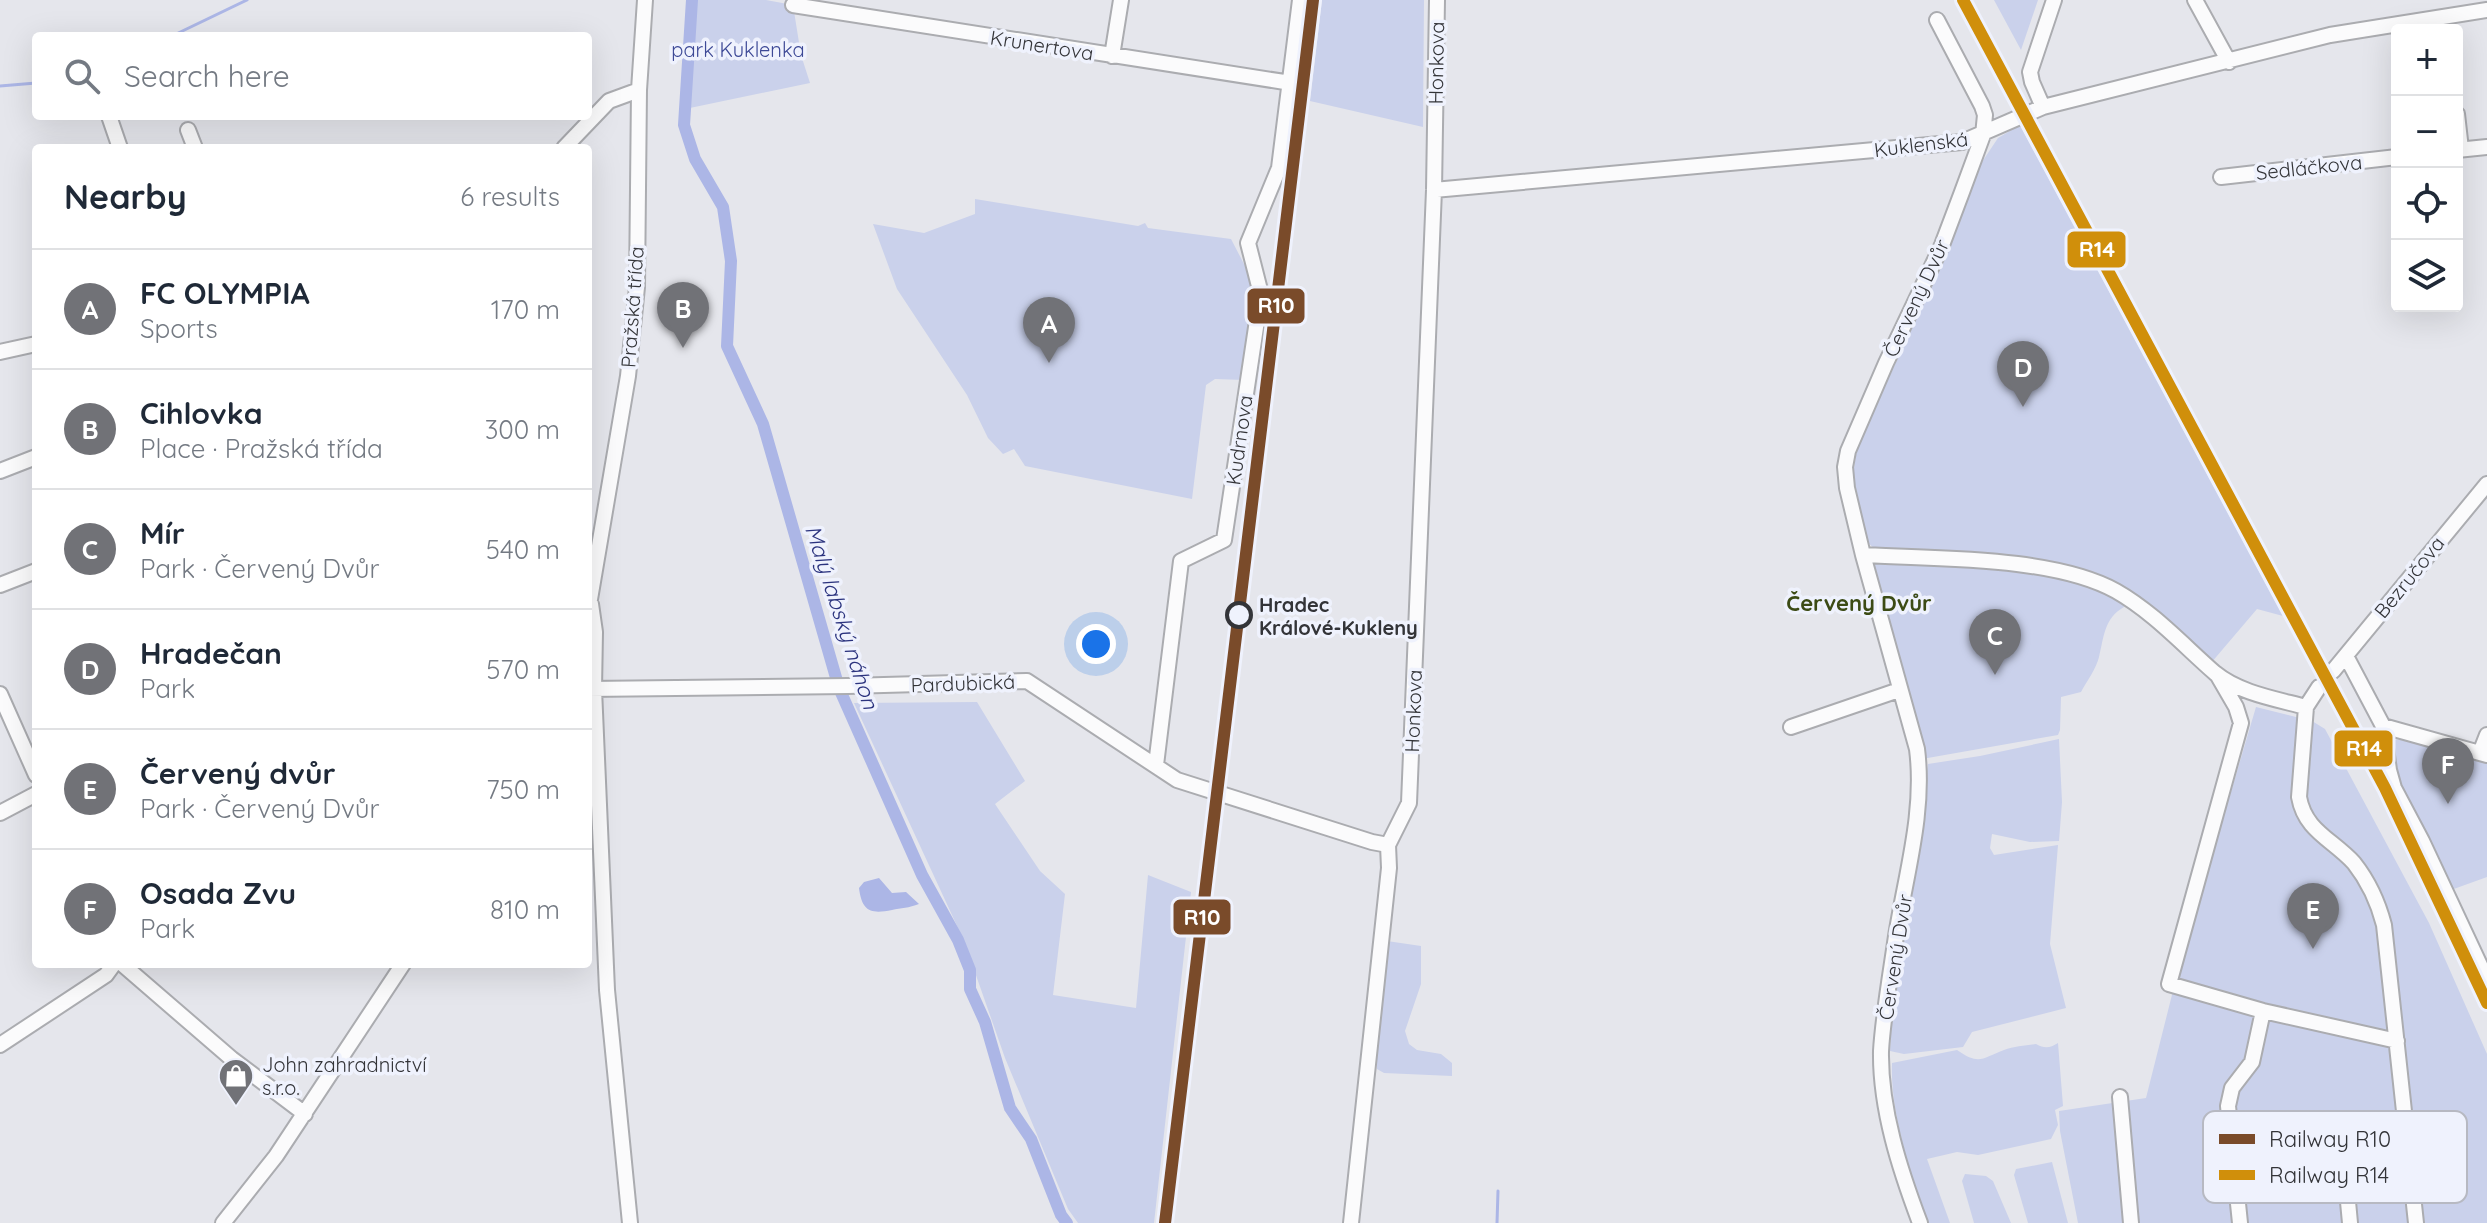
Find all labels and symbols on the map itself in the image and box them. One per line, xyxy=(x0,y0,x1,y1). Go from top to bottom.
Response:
street label: Honkova xyxy=(1423,21,1449,105)
street label: Krunertova xyxy=(989,24,1095,66)
park label: park Kuklenka xyxy=(671,37,805,62)
street label: Kuklenská xyxy=(1873,126,1969,162)
street label: Sedláčkova xyxy=(2255,149,2363,185)
line badge: R14 xyxy=(2066,230,2127,269)
street label: Červený Dvůr xyxy=(1878,235,1954,361)
text: R14 xyxy=(2079,235,2115,263)
street label: Pražská třída xyxy=(615,245,649,369)
pin: B xyxy=(657,282,709,348)
line badge: R10 xyxy=(1246,287,1306,325)
text: R10 xyxy=(1257,291,1295,319)
pin: A xyxy=(1023,297,1075,363)
pin: D xyxy=(1997,341,2049,407)
street label: Kudrnova xyxy=(1220,393,1258,487)
water label: Malý labský náhon xyxy=(799,522,885,714)
street label: Bezručova xyxy=(2368,531,2450,623)
district label: Červený Dvůr xyxy=(1786,589,1932,617)
place label: Hradec Králové-Kukleny xyxy=(1259,592,1418,640)
marker: Hradec Králové-Kukleny xyxy=(1226,602,1252,628)
pin: C xyxy=(1969,609,2021,675)
your location xyxy=(1076,624,1116,664)
street label: Pardubická xyxy=(910,669,1016,697)
street label: Honkova xyxy=(1399,669,1427,753)
line badge: R14 xyxy=(2333,729,2394,768)
text: R14 xyxy=(2346,734,2382,762)
pin: F xyxy=(2422,738,2474,804)
pin: E xyxy=(2287,883,2339,949)
street label: Červený Dvůr xyxy=(1873,892,1917,1022)
line badge: R10 xyxy=(1172,898,1232,936)
text: R10 xyxy=(1183,903,1221,931)
place label: John zahradnictví s.r.o. xyxy=(262,1052,427,1100)
shop icon: John zahradnictví s.r.o. xyxy=(217,1057,255,1107)
legend xyxy=(2203,1111,2467,1203)
text: Railway R10 xyxy=(2269,1125,2391,1153)
text: Railway R14 xyxy=(2269,1161,2389,1189)

